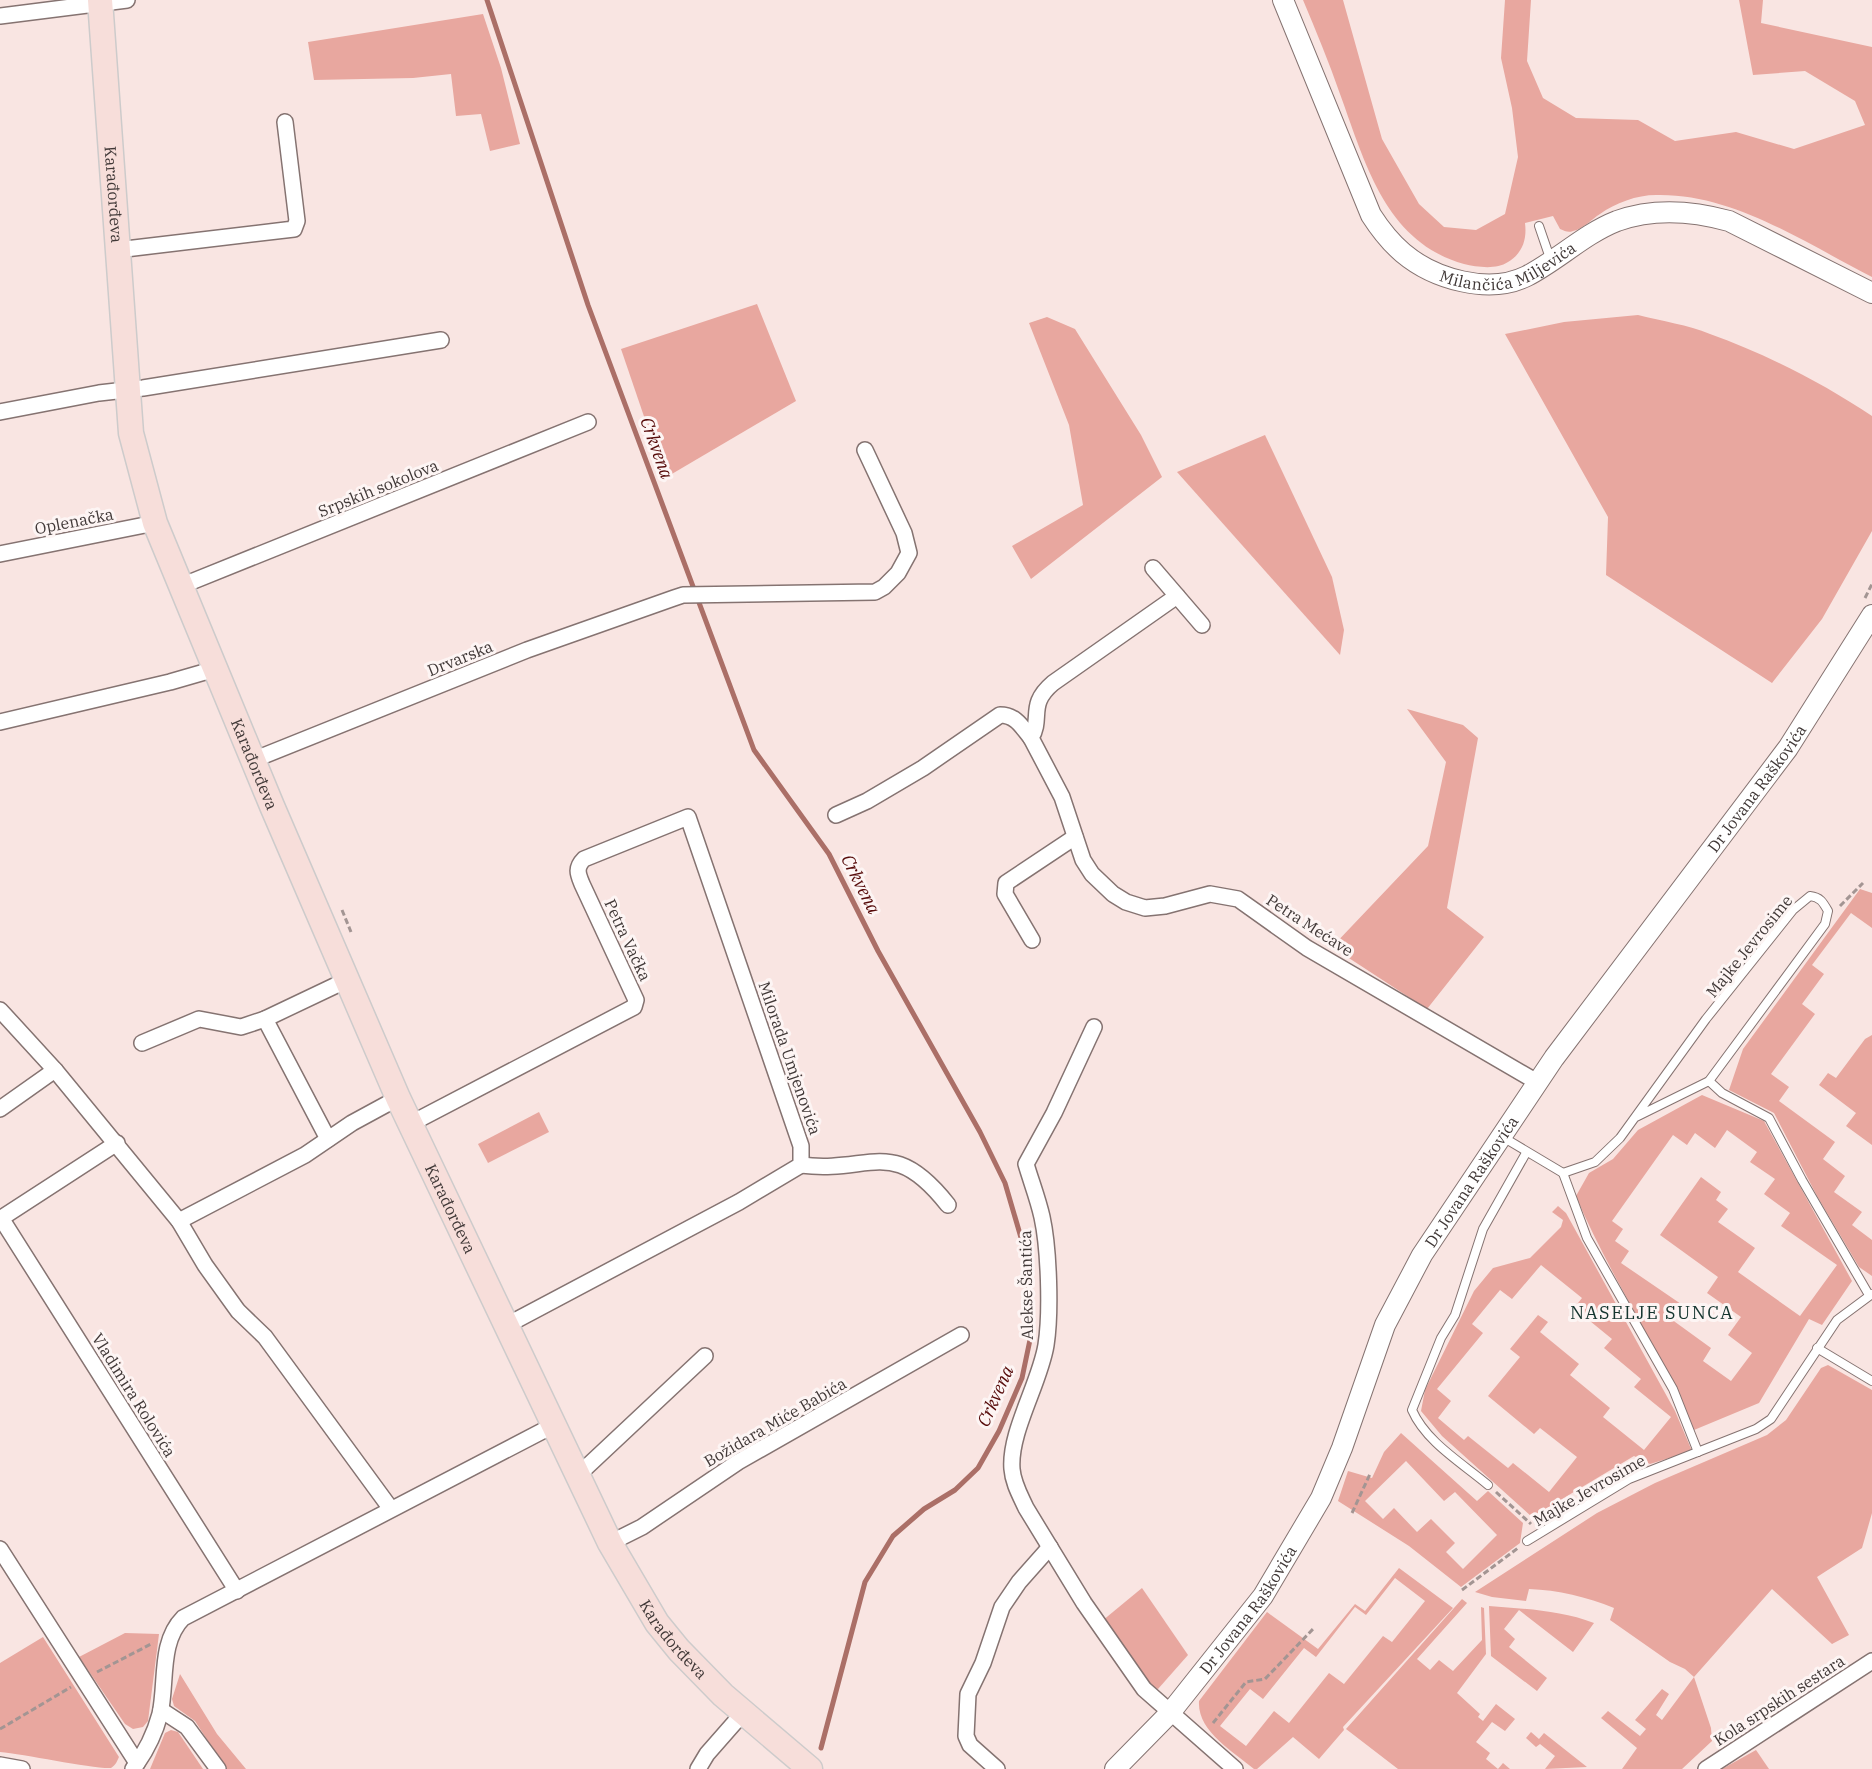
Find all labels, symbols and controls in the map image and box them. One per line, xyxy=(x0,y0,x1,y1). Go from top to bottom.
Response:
street label: Karađorđeva xyxy=(100,145,127,244)
street label: Milančića Miljevića xyxy=(1437,237,1580,294)
water label: Crkvena xyxy=(635,414,679,482)
street label: Srpskih sokolova xyxy=(315,455,441,521)
street label: Oplenačka xyxy=(33,504,115,538)
street label: Drvarska xyxy=(424,636,496,680)
street label: Karađorđeva xyxy=(227,715,282,813)
street label: Dr Jovana Raškovića xyxy=(1703,721,1810,856)
water label: Crkvena xyxy=(836,850,886,918)
street label: Petra Mećave xyxy=(1263,889,1357,961)
street label: Majke Jevrosime xyxy=(1702,891,1796,1001)
street label: Petra Vačka xyxy=(600,896,656,984)
street label: Milorada Umjenovića xyxy=(754,979,826,1138)
street label: Dr Jovana Raškovića xyxy=(1420,1112,1522,1251)
street label: Karađorđeva xyxy=(421,1161,481,1257)
street label: Alekse Šantića xyxy=(1014,1230,1037,1340)
district label: NASELJE SUNCA xyxy=(1570,1301,1734,1324)
street label: Vladimira Rolovića xyxy=(88,1329,180,1461)
water label: Crkvena xyxy=(971,1362,1019,1430)
street label: Božidara Miće Babića xyxy=(700,1373,850,1471)
street label: Majke Jevrosime xyxy=(1529,1450,1649,1530)
street label: Dr Jovana Raškovića xyxy=(1195,1542,1301,1678)
street label: Karađorđeva xyxy=(635,1596,712,1683)
street label: Kola srpskih sestara xyxy=(1710,1650,1848,1750)

